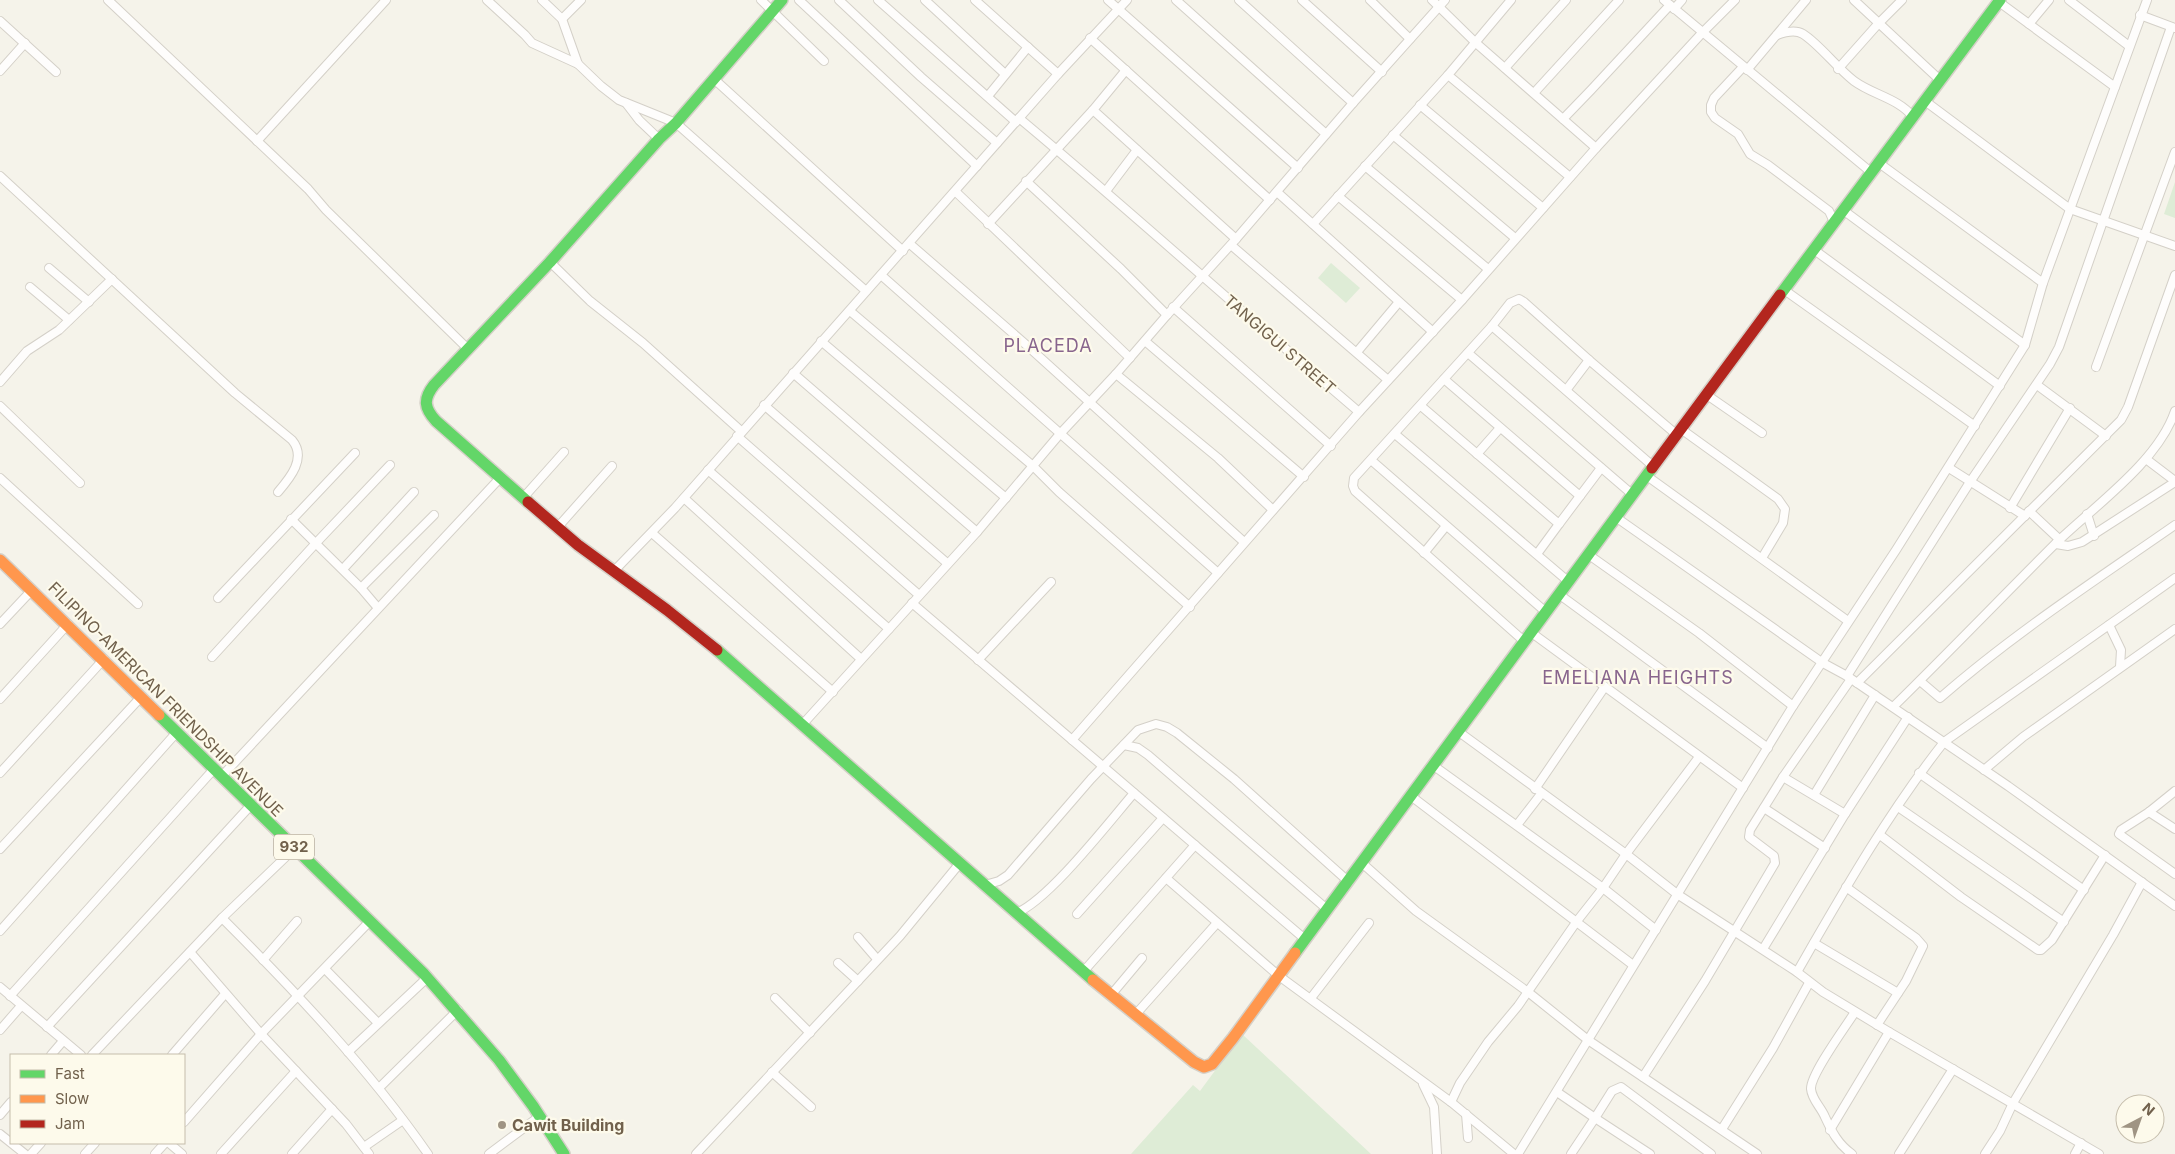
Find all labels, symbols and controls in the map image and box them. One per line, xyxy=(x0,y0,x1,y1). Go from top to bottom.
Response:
street label: TANGIGUI STREET xyxy=(1220,290,1340,398)
district label: PLACEDA xyxy=(1003,335,1093,356)
street label: FILIPINO-AMERICAN FRIENDSHIP AVENUE xyxy=(44,577,288,821)
district label: EMELIANA HEIGHTS xyxy=(1542,667,1734,688)
road number: 932 xyxy=(274,834,314,860)
legend xyxy=(10,1054,185,1144)
text: Fast xyxy=(55,1064,85,1083)
text: Slow xyxy=(55,1089,89,1108)
north arrow xyxy=(2115,1094,2165,1144)
text: N xyxy=(2139,1099,2158,1119)
text: Jam xyxy=(55,1114,85,1133)
place label: Cawit Building xyxy=(512,1115,624,1135)
marker: Cawit Building xyxy=(496,1119,508,1131)

